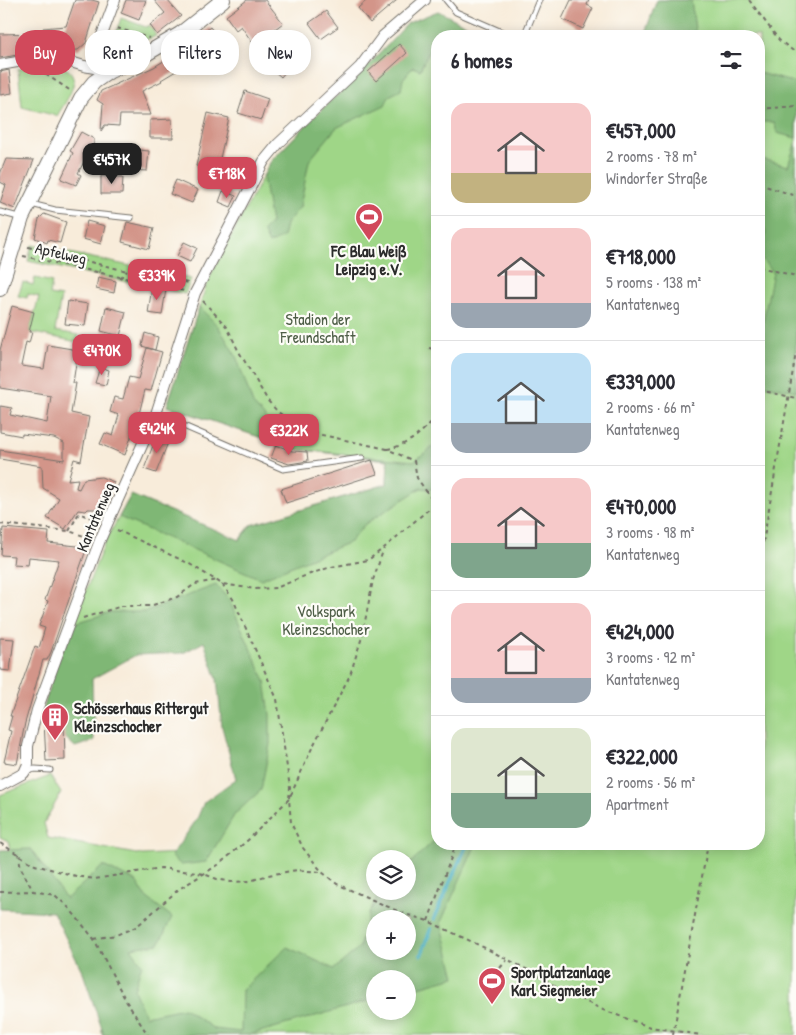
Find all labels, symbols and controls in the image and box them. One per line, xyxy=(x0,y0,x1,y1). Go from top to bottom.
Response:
chip: Buy xyxy=(15,30,75,75)
chip: Rent xyxy=(85,30,151,75)
chip: Filters xyxy=(161,30,239,75)
chip: New xyxy=(249,30,311,75)
text: 6 homes xyxy=(451,46,512,75)
icon: filters xyxy=(717,46,745,74)
text: €457,000 xyxy=(606,116,676,145)
icon: home xyxy=(491,123,551,183)
pin: €457K xyxy=(77,142,147,185)
text: 2 rooms · 78 m² xyxy=(606,145,697,167)
text: €457K xyxy=(94,148,130,170)
pin: €718K xyxy=(192,156,262,199)
text: €718K xyxy=(209,162,245,184)
text: Windorfer Straße xyxy=(606,167,708,189)
sports icon: FC Blau Weiß Leipzig e.V. xyxy=(354,202,384,241)
street label: Apfelweg xyxy=(33,236,89,270)
place label: FC Blau Weiß Leipzig e.V. xyxy=(330,240,407,281)
text: €718,000 xyxy=(606,242,676,271)
icon: home xyxy=(491,248,551,308)
pin: €339K xyxy=(122,258,192,301)
text: €339K xyxy=(139,264,175,286)
text: 5 rooms · 138 m² xyxy=(606,271,701,293)
text: Kantatenweg xyxy=(606,293,680,315)
park label: Stadion der Freundschaft xyxy=(279,308,356,348)
pin: €470K xyxy=(67,334,137,376)
text: €470K xyxy=(83,339,121,361)
text: €339,000 xyxy=(606,367,675,396)
icon: home xyxy=(491,373,551,433)
text: 2 rooms · 66 m² xyxy=(606,396,695,418)
pin: €424K xyxy=(122,412,192,454)
pin: €322K xyxy=(254,414,324,456)
text: €424K xyxy=(139,417,175,439)
text: Kantatenweg xyxy=(606,418,680,440)
text: €322K xyxy=(270,419,308,441)
street label: Kantatenweg xyxy=(70,479,120,555)
text: €470,000 xyxy=(606,492,676,521)
icon: home xyxy=(491,498,551,558)
text: 3 rooms · 98 m² xyxy=(606,521,695,543)
text: Kantatenweg xyxy=(606,543,680,565)
park label: Volkspark Kleinzschocher xyxy=(282,600,370,640)
text: €424,000 xyxy=(606,617,674,646)
icon: home xyxy=(491,623,551,683)
text: 3 rooms · 92 m² xyxy=(606,646,695,668)
text: Kantatenweg xyxy=(606,668,680,690)
place label: Schösserhaus Rittergut Kleinzschocher xyxy=(74,697,209,737)
building icon: Schösserhaus Rittergut Kleinzschocher xyxy=(40,702,70,741)
text: €322,000 xyxy=(606,742,678,771)
icon: home xyxy=(491,748,551,808)
text: 2 rooms · 56 m² xyxy=(606,771,695,793)
text: Apartment xyxy=(606,793,669,815)
map controls xyxy=(366,850,416,1020)
button: layers xyxy=(366,850,416,900)
button: + xyxy=(366,910,416,960)
place label: Sportplatzanlage Karl Siegmeier xyxy=(511,961,611,1002)
sports icon: Sportplatzanlage Karl Siegmeier xyxy=(477,966,507,1005)
button: − xyxy=(366,970,416,1020)

